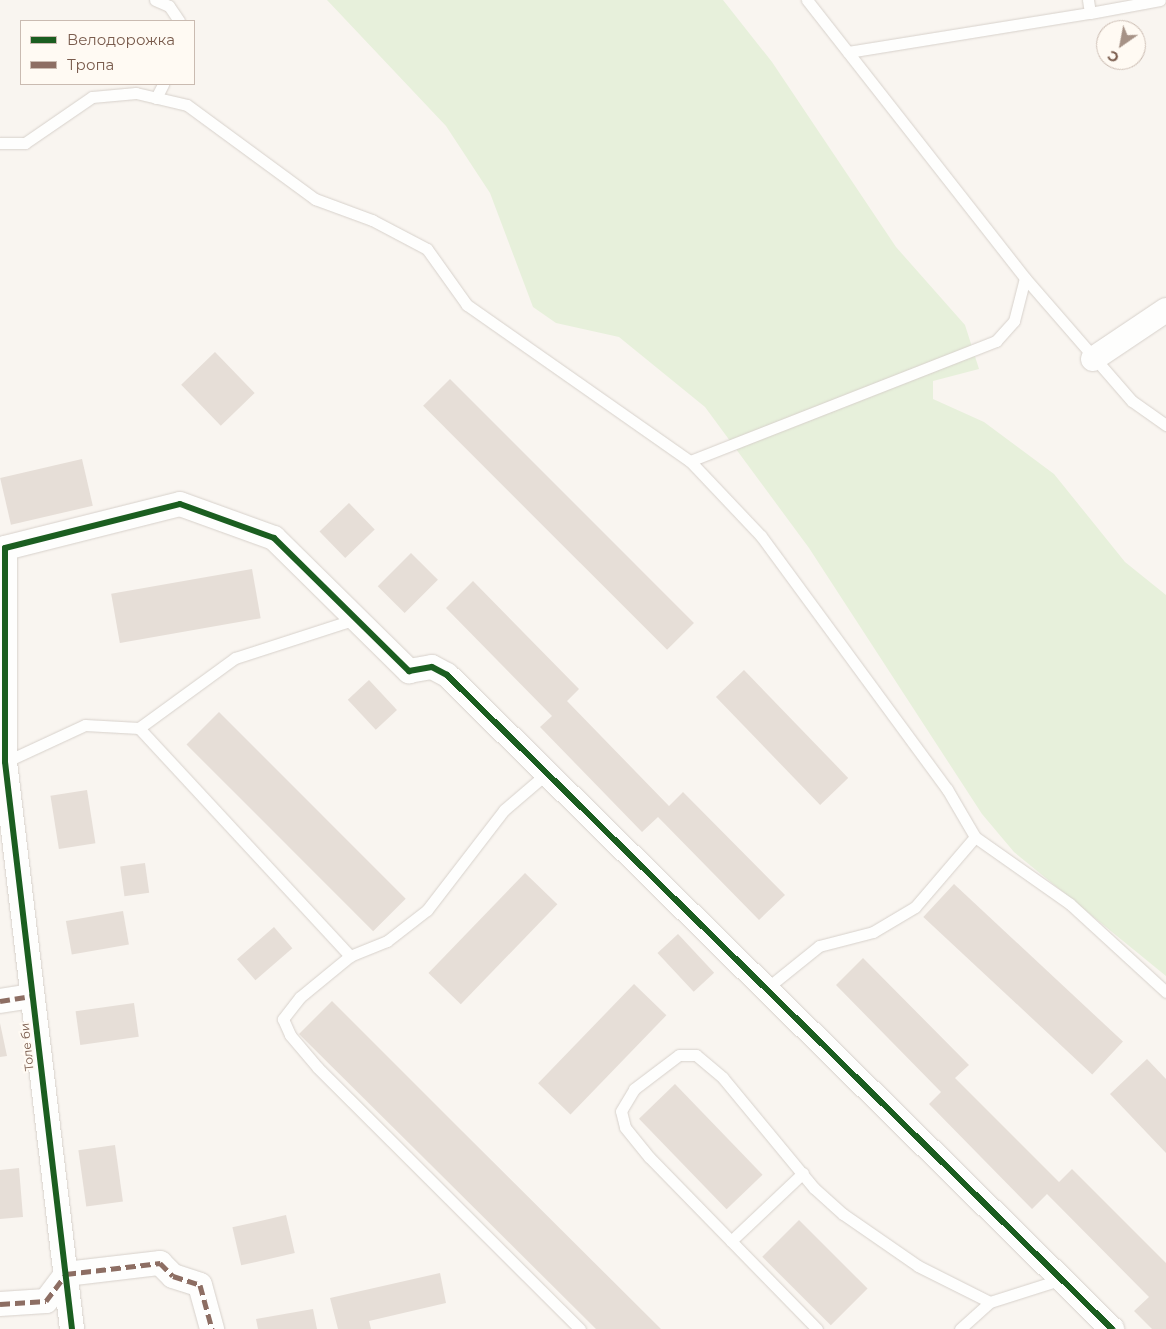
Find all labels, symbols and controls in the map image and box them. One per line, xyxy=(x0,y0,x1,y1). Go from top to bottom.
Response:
legend xyxy=(20,20,195,85)
north arrow xyxy=(1096,20,1146,70)
text: Велодорожка xyxy=(67,30,175,49)
text: С xyxy=(1104,46,1123,67)
text: Тропа xyxy=(67,55,114,74)
street label: Толе би xyxy=(17,1022,37,1072)

